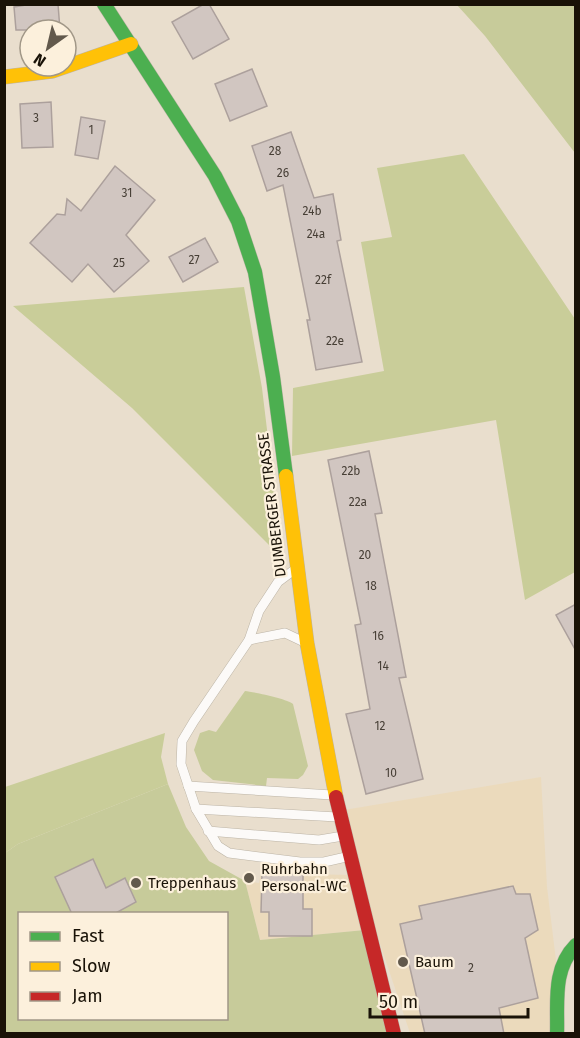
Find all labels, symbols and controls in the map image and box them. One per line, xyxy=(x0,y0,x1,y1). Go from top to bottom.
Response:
north arrow xyxy=(18,18,78,78)
text: N xyxy=(30,49,50,71)
house number: 3 xyxy=(33,111,39,125)
house number: 1 xyxy=(88,123,94,137)
house number: 28 xyxy=(269,144,282,158)
house number: 26 xyxy=(277,166,289,180)
house number: 31 xyxy=(122,186,132,200)
house number: 24b xyxy=(302,204,322,218)
house number: 24a xyxy=(307,227,325,241)
house number: 27 xyxy=(188,253,200,267)
house number: 25 xyxy=(113,256,125,270)
house number: 22f xyxy=(315,273,332,287)
house number: 22e xyxy=(326,334,344,348)
street label: DUMBERGER STRASSE xyxy=(254,432,290,578)
house number: 22b xyxy=(341,464,361,478)
house number: 22a xyxy=(349,495,367,509)
house number: 20 xyxy=(359,548,372,562)
house number: 18 xyxy=(365,579,377,593)
house number: 16 xyxy=(372,629,384,643)
house number: 14 xyxy=(377,659,389,673)
house number: 12 xyxy=(374,719,386,733)
house number: 10 xyxy=(385,766,397,780)
place label: Ruhrbahn Personal-WC xyxy=(261,860,347,895)
marker: Ruhrbahn Personal-WC xyxy=(242,871,256,885)
place label: Treppenhaus xyxy=(148,874,236,892)
marker: Treppenhaus xyxy=(129,876,143,890)
legend xyxy=(18,912,228,1020)
text: Fast xyxy=(72,925,105,947)
place label: Baum xyxy=(415,953,454,971)
text: Slow xyxy=(72,955,111,977)
marker: Baum xyxy=(396,955,410,969)
house number: 2 xyxy=(468,961,474,975)
scale bar xyxy=(370,981,528,1019)
text: Jam xyxy=(72,985,103,1007)
text: 50 m xyxy=(379,991,418,1013)

